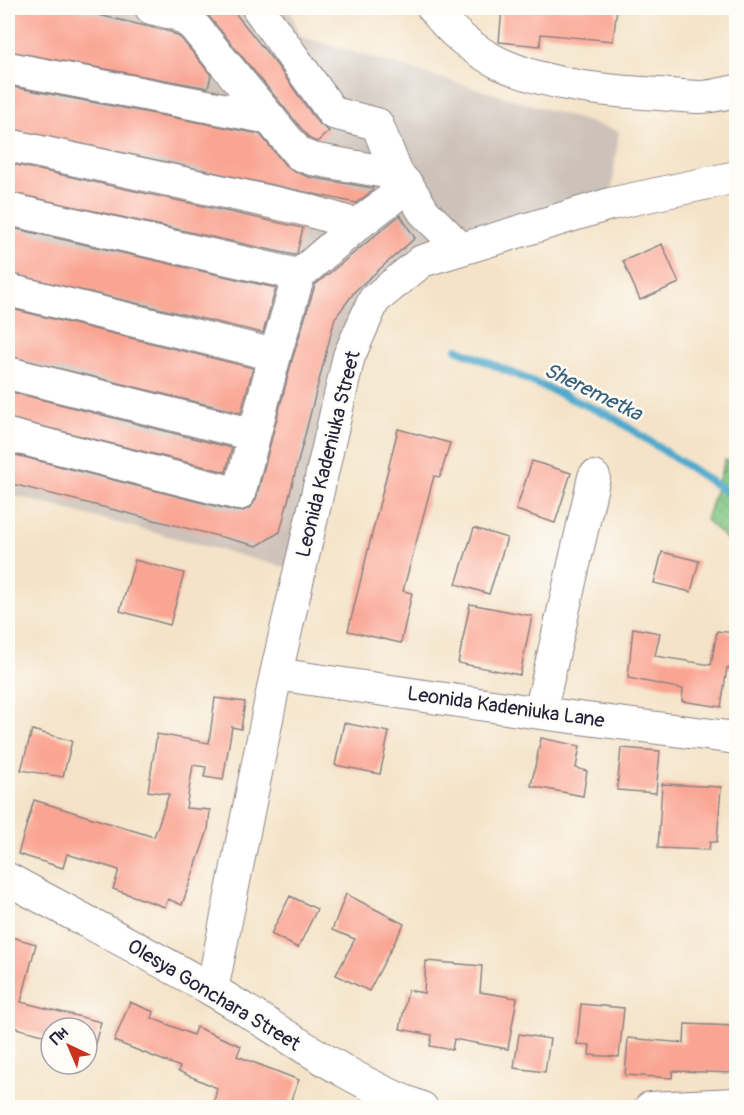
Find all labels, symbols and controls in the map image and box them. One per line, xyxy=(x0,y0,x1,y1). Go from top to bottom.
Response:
street label: Leonida Kadeniuka Street xyxy=(290,347,366,560)
water label: Sheremetka xyxy=(540,357,648,428)
street label: Leonida Kadeniuka Lane xyxy=(406,681,606,733)
street label: Olesya Gonchara Street xyxy=(123,933,306,1057)
north arrow xyxy=(39,1016,99,1076)
text: Пн xyxy=(46,1023,73,1049)

